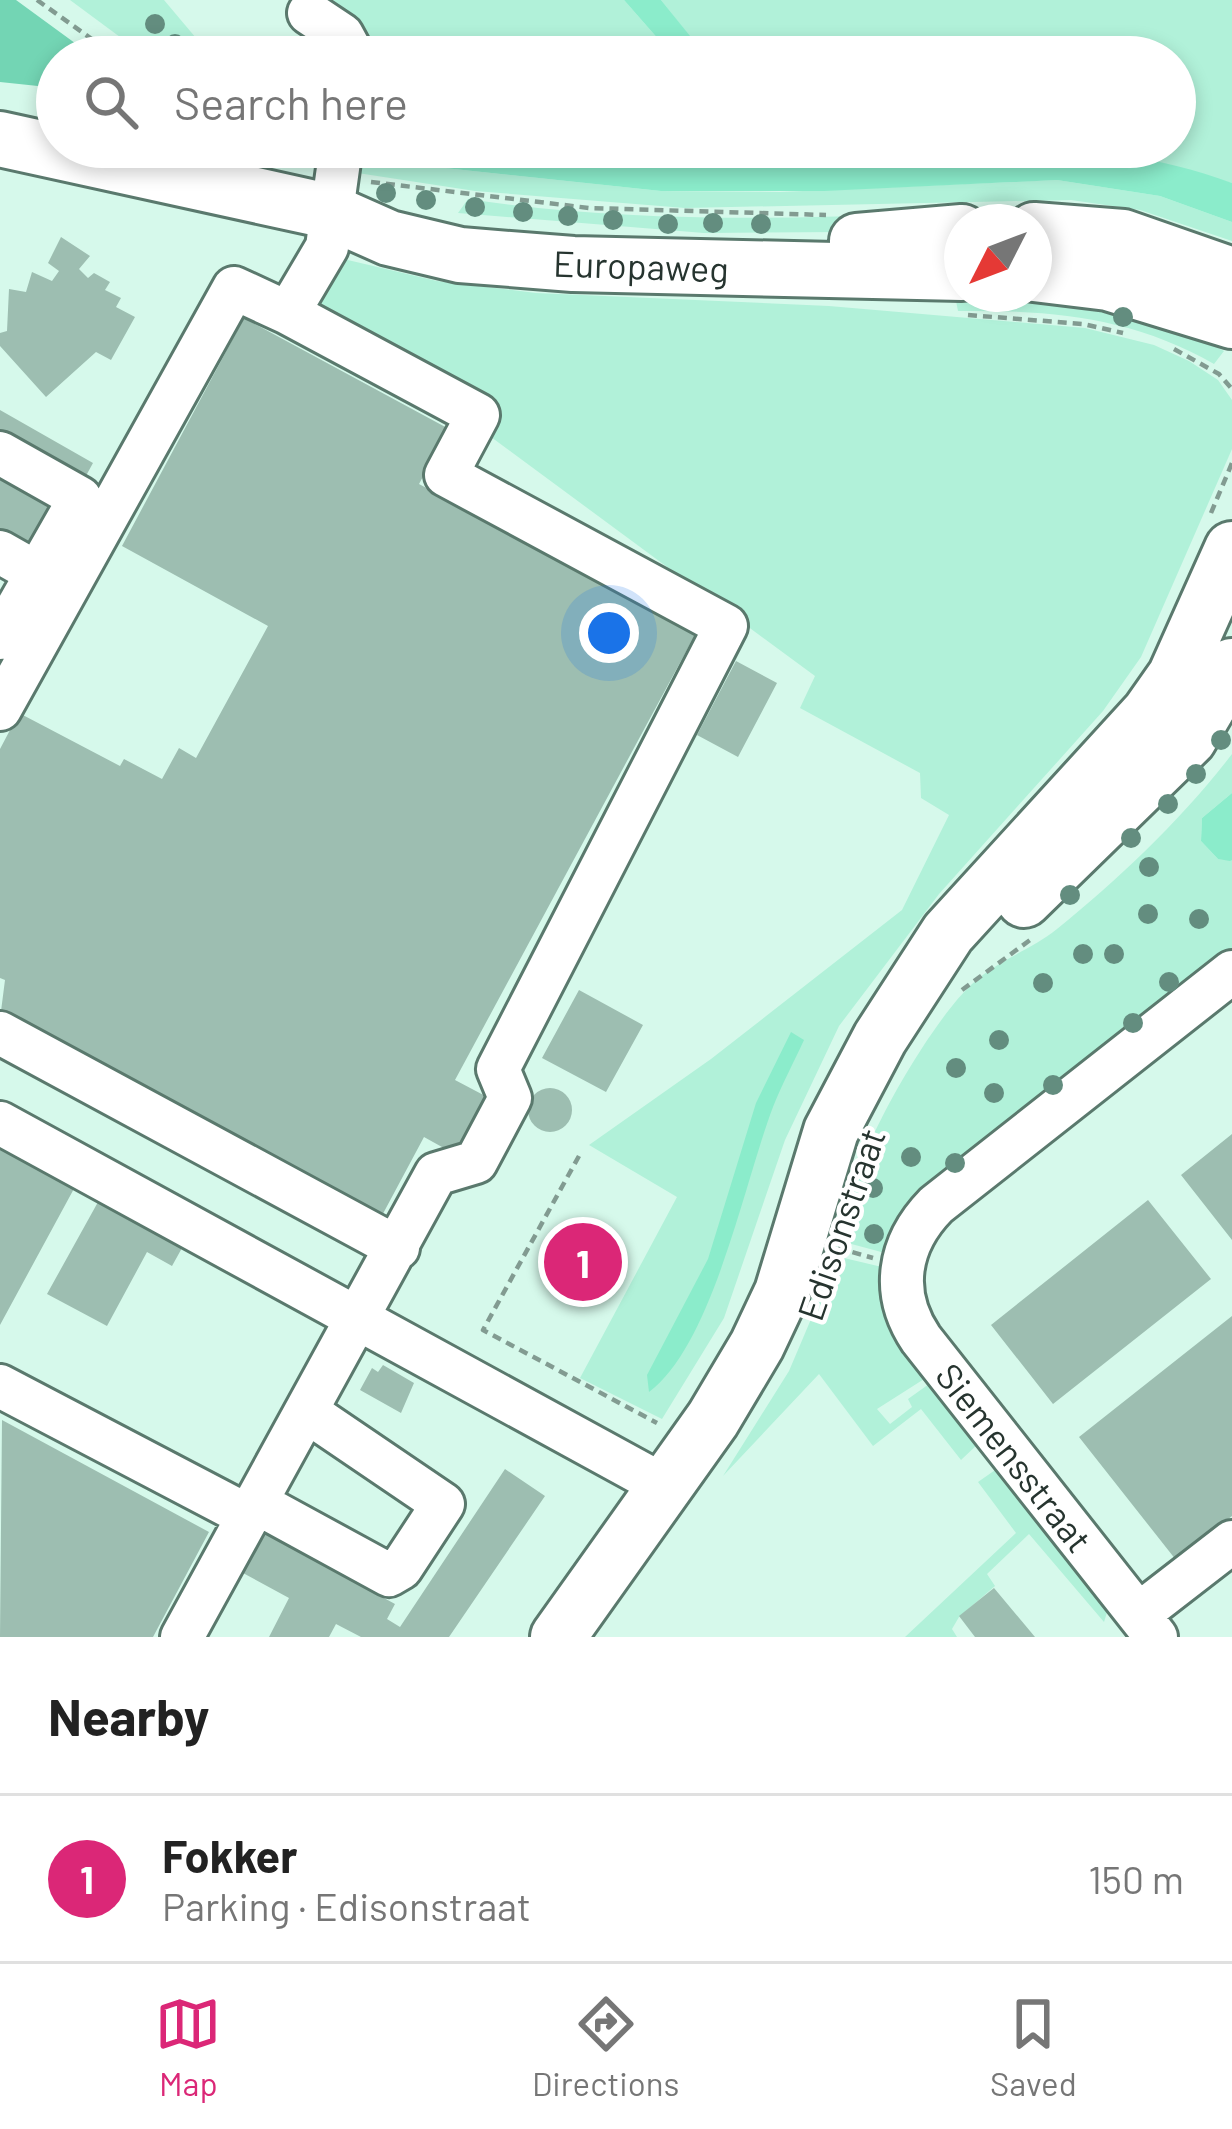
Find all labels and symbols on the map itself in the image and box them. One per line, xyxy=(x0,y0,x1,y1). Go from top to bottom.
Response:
north arrow xyxy=(944,204,1052,312)
street label: Europaweg xyxy=(553,240,729,290)
your location xyxy=(579,603,639,663)
street label: Edisonstraat xyxy=(787,1122,893,1326)
pin: 1 xyxy=(544,1217,622,1307)
street label: Siemensstraat xyxy=(928,1354,1102,1560)

